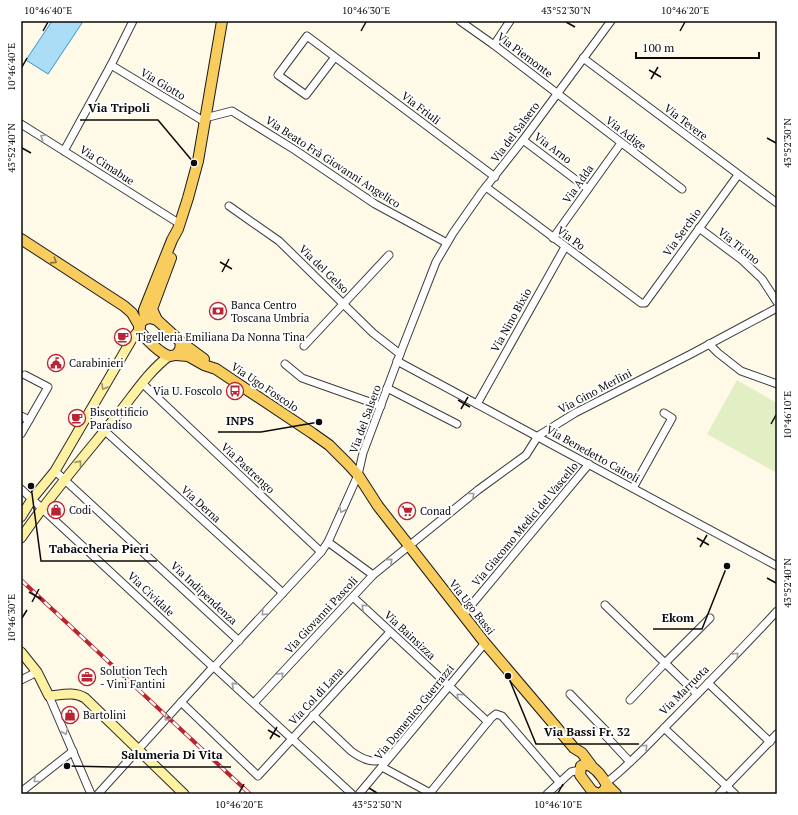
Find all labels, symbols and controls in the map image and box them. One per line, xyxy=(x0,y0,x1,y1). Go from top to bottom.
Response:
text: 10°46'40"E xyxy=(24,4,72,17)
text: 10°46'30"E xyxy=(342,4,390,17)
text: 43°52'30"N xyxy=(541,4,591,17)
text: 10°46'20"E xyxy=(661,4,709,17)
street label: Via Piemonte xyxy=(494,29,556,81)
scale bar xyxy=(636,34,759,60)
text: 100 m xyxy=(642,40,675,55)
text: 10°46'40"E xyxy=(5,43,18,91)
street label: Via Giotto xyxy=(138,65,188,103)
street label: Via Friuli xyxy=(399,89,443,127)
callout: Via Tripoli xyxy=(80,96,158,120)
street label: Via del Salsero xyxy=(488,99,542,165)
text: Via Tripoli xyxy=(88,100,150,115)
street label: Via Tevere xyxy=(661,101,711,143)
street label: Via Beato Frà Giovanni Angelico xyxy=(263,113,403,211)
street label: Via Adige xyxy=(603,113,649,153)
text: 43°52'30"N xyxy=(781,118,794,168)
text: 43°52'40"N xyxy=(5,123,18,173)
street label: Via Arno xyxy=(532,129,574,167)
one-way arrow xyxy=(40,135,47,142)
street label: Via Cimabue xyxy=(77,142,137,188)
street label: Via Adda xyxy=(560,162,597,206)
street label: Via Serchio xyxy=(660,205,704,259)
street label: Via Po xyxy=(554,223,588,253)
street label: Via Ticino xyxy=(715,225,763,267)
street label: Via del Gelso xyxy=(296,242,352,296)
one-way arrow xyxy=(49,256,56,263)
street label: Via Nino Bixio xyxy=(488,286,534,354)
place label: Banca Centro Toscana Umbria xyxy=(231,298,310,325)
bank icon: Banca Centro Toscana Umbria xyxy=(208,301,228,321)
cafe icon: Tigelleria Emiliana Da Nonna Tina xyxy=(113,327,133,347)
place label: Tigelleria Emiliana Da Nonna Tina xyxy=(136,330,306,344)
public building icon: Carabinieri xyxy=(46,353,66,373)
place label: Carabinieri xyxy=(69,356,124,370)
street label: Via Ugo Foscolo xyxy=(229,359,301,415)
street label: Via Gino Merlini xyxy=(556,366,634,416)
bus stop icon: Via U. Foscolo xyxy=(225,381,245,401)
one-way arrow xyxy=(102,383,109,390)
street label: Via del Salsero xyxy=(346,383,384,455)
place label: Via U. Foscolo xyxy=(153,384,222,398)
text: 10°46'10"E xyxy=(781,391,794,439)
place label: Biscottificio Paradiso xyxy=(90,405,148,432)
cafe icon: Biscottificio Paradiso xyxy=(67,408,87,428)
callout: INPS xyxy=(218,408,261,432)
text: INPS xyxy=(226,413,254,428)
street label: Via Benedetto Cairoli xyxy=(544,422,642,486)
street label: Via Pastrengo xyxy=(218,440,278,496)
street label: Via Giacomo Medici del Vascello xyxy=(469,459,581,589)
one-way arrow xyxy=(74,460,81,467)
street label: Via Derna xyxy=(178,483,224,526)
one-way arrow xyxy=(467,492,474,499)
shop icon: Codi xyxy=(46,500,66,520)
supermarket icon: Conad xyxy=(397,501,417,521)
place label: Codi xyxy=(69,503,91,517)
place label: Conad xyxy=(420,504,451,518)
one-way arrow xyxy=(339,506,347,514)
callout: Tabaccheria Pieri xyxy=(41,537,157,561)
text: Tabaccheria Pieri xyxy=(49,541,149,556)
street label: Via Indipendenza xyxy=(168,558,241,628)
one-way arrow xyxy=(386,558,393,565)
text: 43°52'40"N xyxy=(781,558,794,608)
street label: Via Cividale xyxy=(125,569,178,620)
street label: Via Giovanni Pascoli xyxy=(282,573,360,657)
street label: Via Ugo Bassi xyxy=(446,577,498,637)
text: 10°46'30"E xyxy=(5,594,18,642)
one-way arrow xyxy=(361,604,369,612)
callout: Ekom xyxy=(653,605,702,629)
one-way arrow xyxy=(262,608,269,616)
street label: Via Bainsizza xyxy=(381,608,439,663)
text: Ekom xyxy=(662,610,694,625)
one-way arrow xyxy=(731,652,739,660)
street label: Via Domenico Guerrazzi xyxy=(371,661,457,763)
street label: Via Marruota xyxy=(656,662,712,718)
place label: Solution Tech - Vini Fantini xyxy=(100,664,168,691)
street label: Via Col di Lana xyxy=(286,664,347,728)
office icon: Solution Tech - Vini Fantini xyxy=(77,667,97,687)
one-way arrow xyxy=(276,672,283,679)
one-way arrow xyxy=(231,683,239,690)
one-way arrow xyxy=(456,693,464,701)
shop icon: Bartolini xyxy=(60,705,80,725)
place label: Bartolini xyxy=(83,708,126,722)
one-way arrow xyxy=(165,713,172,720)
callout: Via Bassi Fr. 32 xyxy=(536,720,639,744)
text: Via Bassi Fr. 32 xyxy=(544,724,631,739)
one-way arrow xyxy=(60,729,68,736)
callout: Salumeria Di Vita xyxy=(113,743,231,767)
one-way arrow xyxy=(640,744,648,752)
text: Salumeria Di Vita xyxy=(121,747,223,762)
one-way arrow xyxy=(33,776,40,783)
text: 10°46'20"E xyxy=(215,798,263,811)
text: 43°52'50"N xyxy=(352,798,402,811)
text: 10°46'10"E xyxy=(534,798,582,811)

